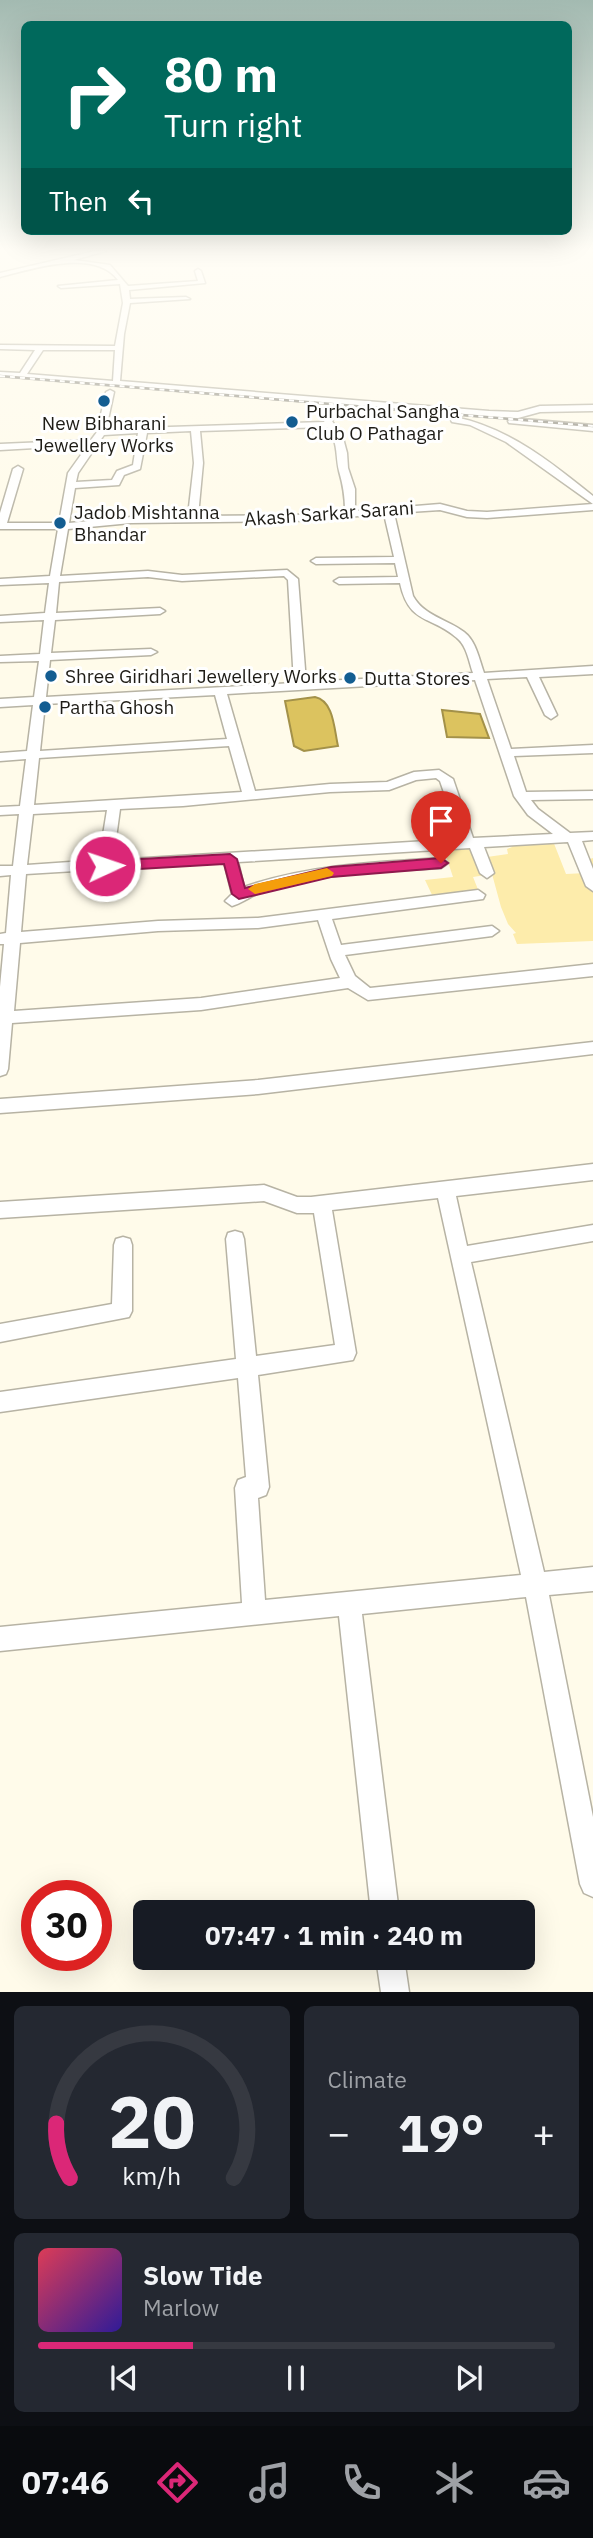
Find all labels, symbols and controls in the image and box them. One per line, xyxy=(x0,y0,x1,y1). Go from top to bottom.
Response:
text: 80 m xyxy=(164,42,278,105)
icon: right xyxy=(49,49,140,140)
text: Turn right xyxy=(164,104,302,146)
icon: left xyxy=(122,182,160,220)
text: Then xyxy=(49,184,108,218)
marker: New Bibharani Jewellery Works xyxy=(96,393,112,409)
place label: Purbachal Sangha Club O Pathagar xyxy=(306,399,460,445)
place label: New Bibharani Jewellery Works xyxy=(34,411,174,457)
marker: Purbachal Sangha Club O Pathagar xyxy=(284,414,300,430)
street label: Akash Sarkar Sarani xyxy=(243,495,415,531)
place label: Jadob Mishtanna Bhandar xyxy=(74,500,220,546)
marker: Jadob Mishtanna Bhandar xyxy=(52,515,68,531)
place label: Shree Giridhari Jewellery Works xyxy=(65,664,337,688)
place label: Dutta Stores xyxy=(364,666,470,690)
marker: Shree Giridhari Jewellery Works xyxy=(43,668,59,684)
marker: Dutta Stores xyxy=(342,670,358,686)
place label: Partha Ghosh xyxy=(59,695,174,719)
marker: Partha Ghosh xyxy=(37,699,53,715)
pin xyxy=(411,791,471,863)
icon: arrive xyxy=(422,802,460,840)
position arrow xyxy=(68,829,142,903)
speed limit sign: 30 xyxy=(21,1880,112,1971)
text: 07:47 · 1 min · 240 m xyxy=(205,1918,463,1952)
text: Climate xyxy=(328,2064,407,2094)
text: 20 xyxy=(108,2074,195,2169)
text: 19° xyxy=(398,2099,485,2166)
text: − xyxy=(328,2108,350,2157)
text: + xyxy=(532,2108,555,2157)
text: km/h xyxy=(122,2159,181,2192)
text: Slow Tide xyxy=(143,2258,263,2292)
text: Marlow xyxy=(143,2292,219,2322)
icon: previous xyxy=(105,2359,143,2397)
icon: pause xyxy=(277,2359,315,2397)
icon: next xyxy=(450,2359,488,2397)
icon: directions xyxy=(153,2458,202,2507)
icon: music xyxy=(245,2458,294,2507)
icon: phone xyxy=(337,2458,386,2507)
icon: climate xyxy=(430,2458,479,2507)
icon: car xyxy=(522,2458,571,2507)
text: 07:46 xyxy=(22,2461,109,2503)

